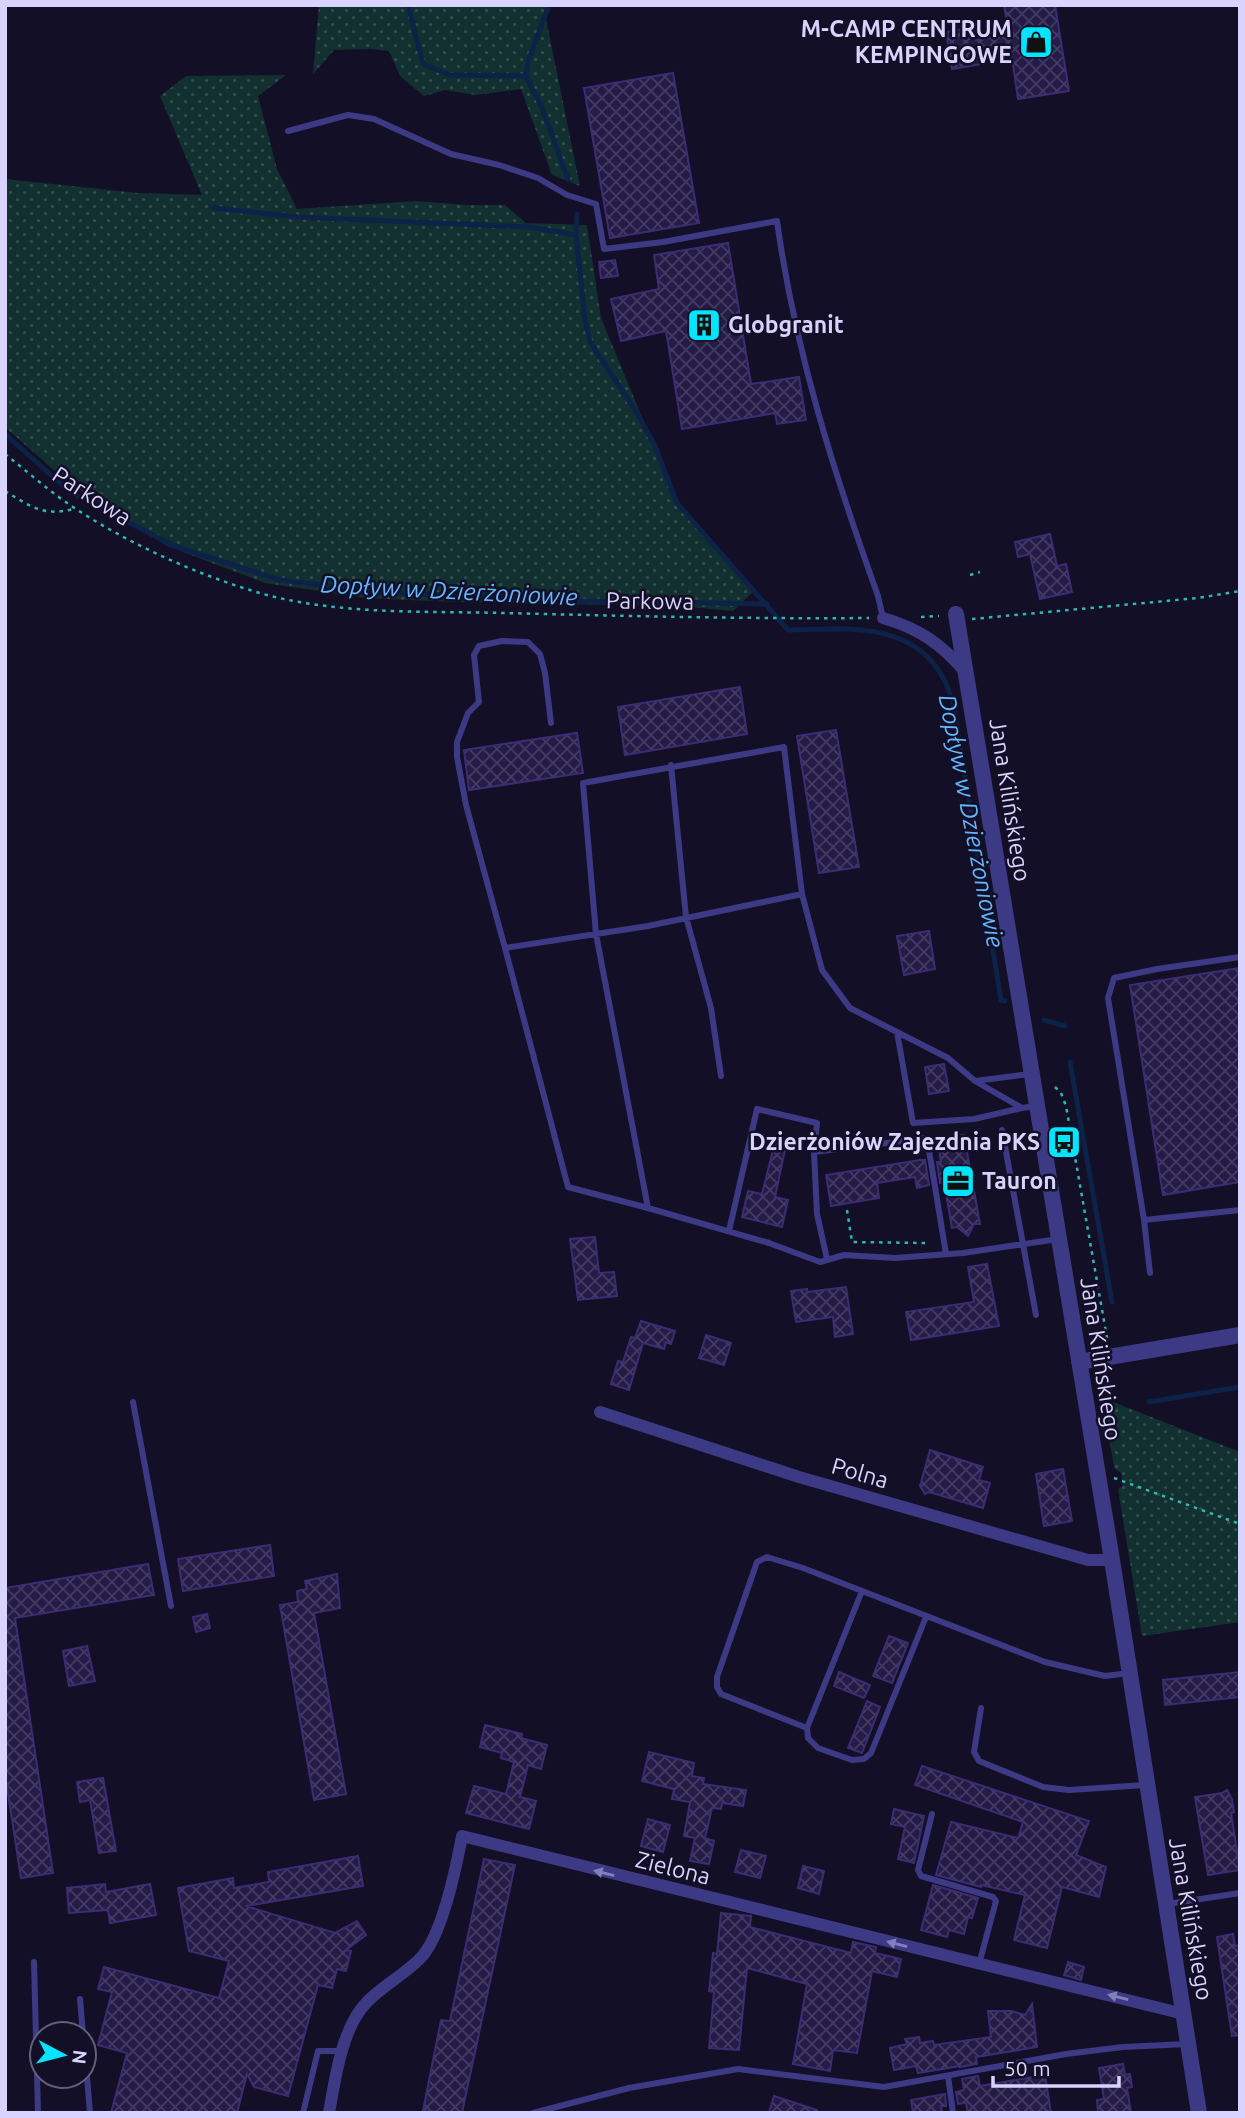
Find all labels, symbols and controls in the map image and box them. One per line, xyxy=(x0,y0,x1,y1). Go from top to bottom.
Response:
place label: M-CAMP CENTRUM KEMPINGOWE xyxy=(801,16,1012,67)
shop icon: M-CAMP CENTRUM KEMPINGOWE xyxy=(1017,23,1055,61)
building icon: Globgranit xyxy=(685,306,723,344)
place label: Globgranit xyxy=(728,312,844,337)
street label: Parkowa xyxy=(48,461,136,530)
water label: Dopływ w Dzierżoniowie xyxy=(320,570,578,611)
street label: Parkowa xyxy=(606,587,694,614)
water label: Dopływ w Dzierżoniowie xyxy=(934,692,1009,950)
street label: Jana Kilińskiego xyxy=(985,717,1036,883)
bus stop icon: Dzierżoniów Zajezdnia PKS xyxy=(1045,1123,1083,1161)
place label: Dzierżoniów Zajezdnia PKS xyxy=(749,1129,1040,1154)
office icon: Tauron xyxy=(939,1162,977,1200)
place label: Tauron xyxy=(982,1168,1057,1193)
street label: Jana Kilińskiego xyxy=(1076,1276,1127,1442)
street label: Polna xyxy=(829,1453,891,1493)
street label: Jana Kilińskiego xyxy=(1165,1836,1218,2002)
street label: Zielona xyxy=(633,1846,713,1889)
one-way arrow xyxy=(593,1867,615,1878)
one-way arrow xyxy=(885,1938,907,1949)
one-way arrow xyxy=(1107,1992,1129,2003)
north arrow xyxy=(28,2020,98,2090)
scale bar xyxy=(993,2044,1119,2088)
text: N xyxy=(68,2049,92,2065)
text: 50 m xyxy=(1004,2056,1051,2080)

